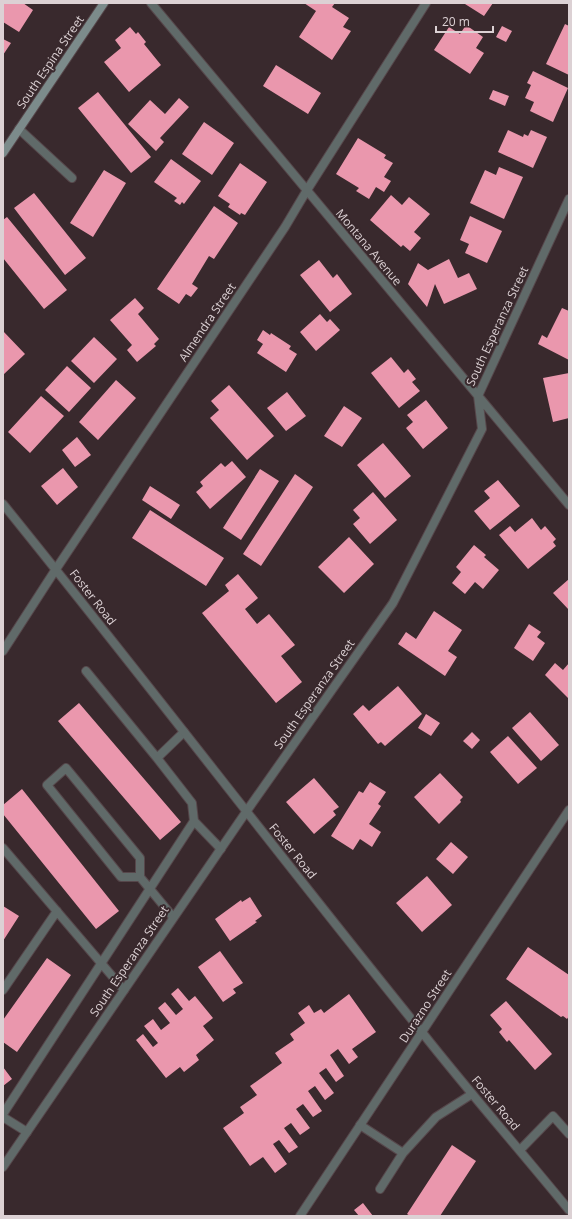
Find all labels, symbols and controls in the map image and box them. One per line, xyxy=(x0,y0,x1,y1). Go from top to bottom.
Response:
scale bar xyxy=(436,8,493,34)
street label: South Espina Street xyxy=(12,12,88,112)
text: 20 m xyxy=(442,13,470,30)
street label: Montana Avenue xyxy=(332,205,406,289)
street label: South Esperanza Street xyxy=(462,263,532,389)
street label: Almendra Street xyxy=(174,279,240,365)
street label: Foster Road xyxy=(66,565,120,629)
street label: South Esperanza Street xyxy=(270,636,358,752)
street label: Foster Road xyxy=(265,820,321,882)
street label: South Esperanza Street xyxy=(86,902,172,1020)
street label: Durazno Street xyxy=(395,966,455,1046)
street label: Foster Road xyxy=(468,1072,524,1134)

